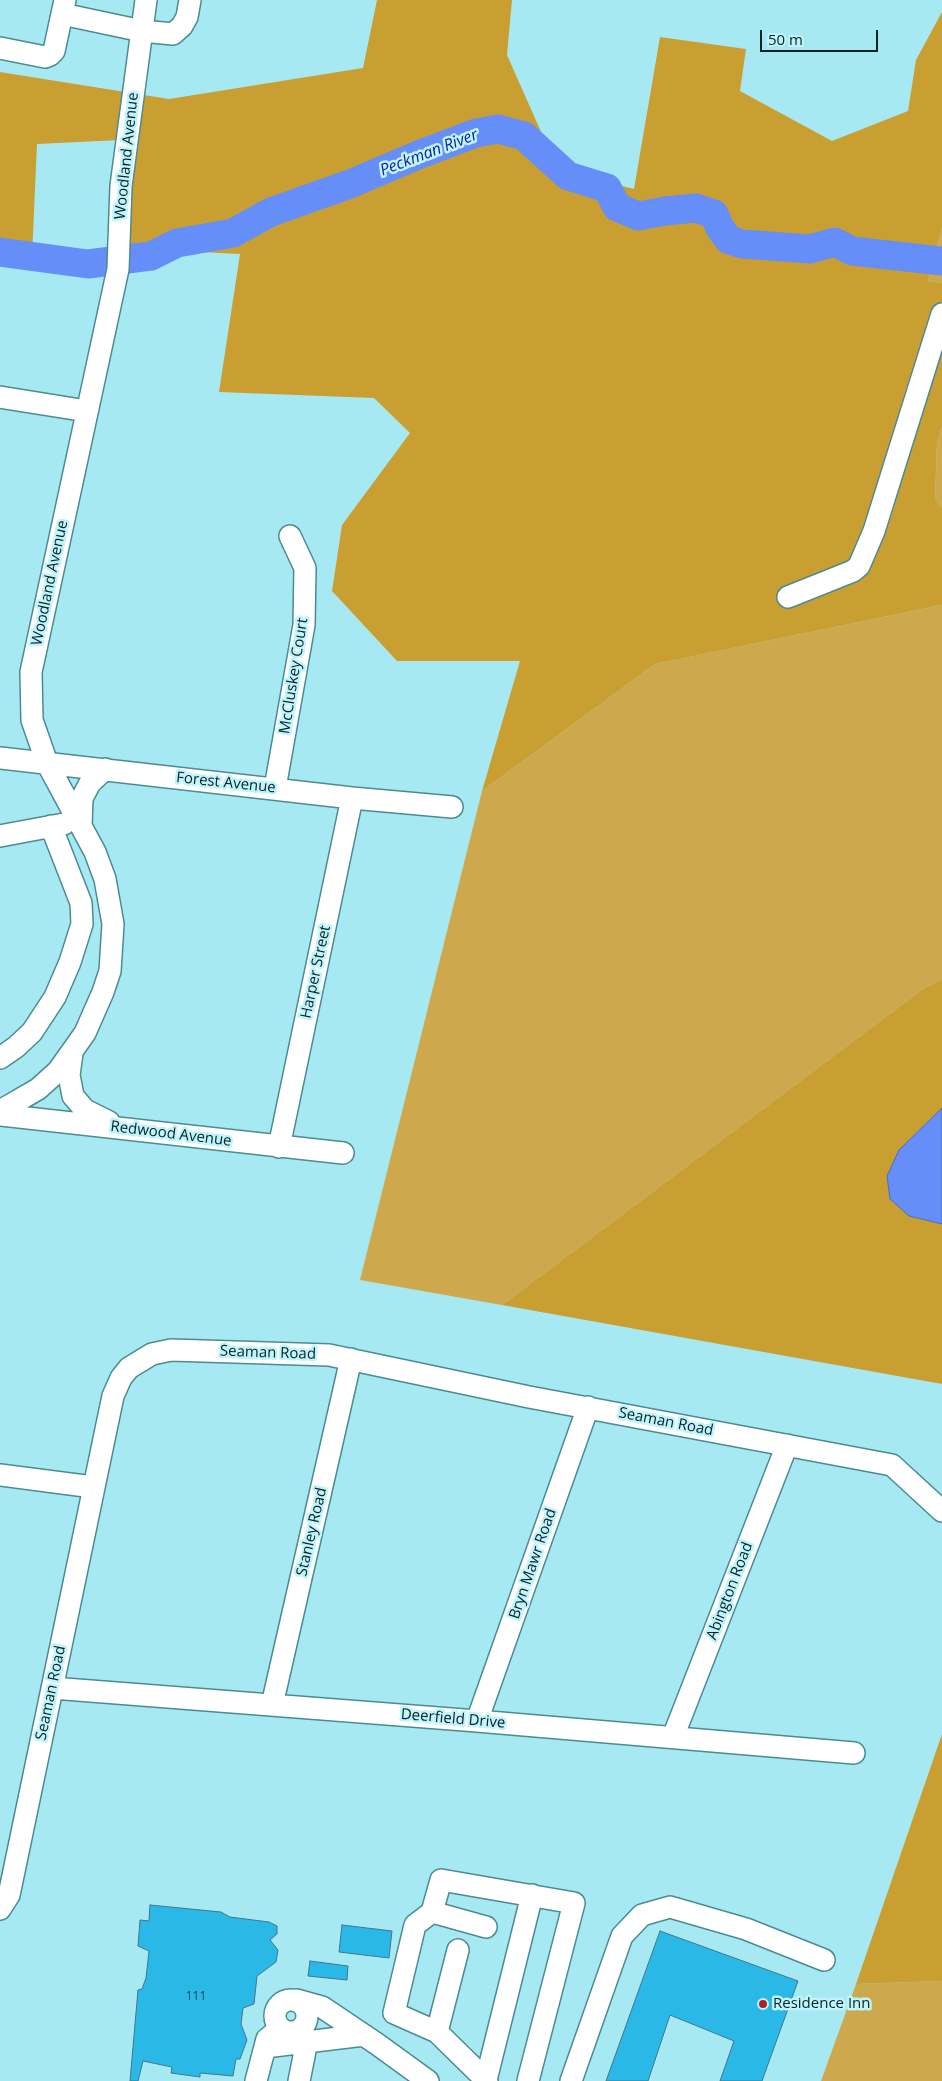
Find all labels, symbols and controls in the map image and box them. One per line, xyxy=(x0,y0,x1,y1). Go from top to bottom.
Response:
scale bar xyxy=(762,20,880,52)
text: 50 m xyxy=(768,29,803,49)
street label: Woodland Avenue xyxy=(111,92,143,220)
water label: Peckman River xyxy=(377,126,481,180)
street label: Woodland Avenue xyxy=(28,519,72,647)
street label: McCluskey Court xyxy=(276,617,312,735)
street label: Forest Avenue xyxy=(175,769,277,797)
street label: Harper Street xyxy=(297,924,335,1020)
street label: Redwood Avenue xyxy=(109,1118,233,1150)
street label: Seaman Road xyxy=(220,1342,316,1364)
street label: Seaman Road xyxy=(617,1404,715,1440)
street label: Stanley Road xyxy=(293,1486,331,1578)
street label: Bryn Mawr Road xyxy=(506,1506,560,1622)
street label: Abington Road xyxy=(703,1540,757,1642)
street label: Seaman Road xyxy=(32,1644,70,1742)
street label: Deerfield Drive xyxy=(400,1705,506,1733)
house number: 111 xyxy=(186,1990,206,2004)
place label: Residence Inn xyxy=(773,1995,871,2013)
marker: Residence Inn xyxy=(757,1998,769,2010)

